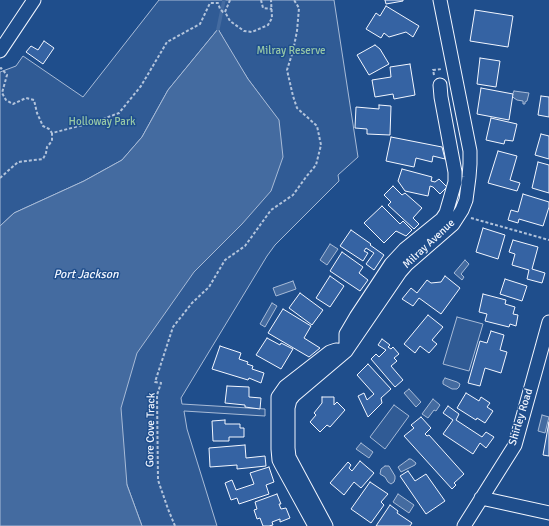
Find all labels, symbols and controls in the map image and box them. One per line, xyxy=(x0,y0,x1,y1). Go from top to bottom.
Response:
park label: Milray Reserve xyxy=(256,44,326,58)
park label: Holloway Park xyxy=(69,115,135,129)
street label: Milray Avenue xyxy=(400,217,458,271)
water label: Port Jackson xyxy=(53,268,119,282)
street label: Shirley Road xyxy=(506,387,536,447)
street label: Gore Cove Track xyxy=(144,393,158,467)

